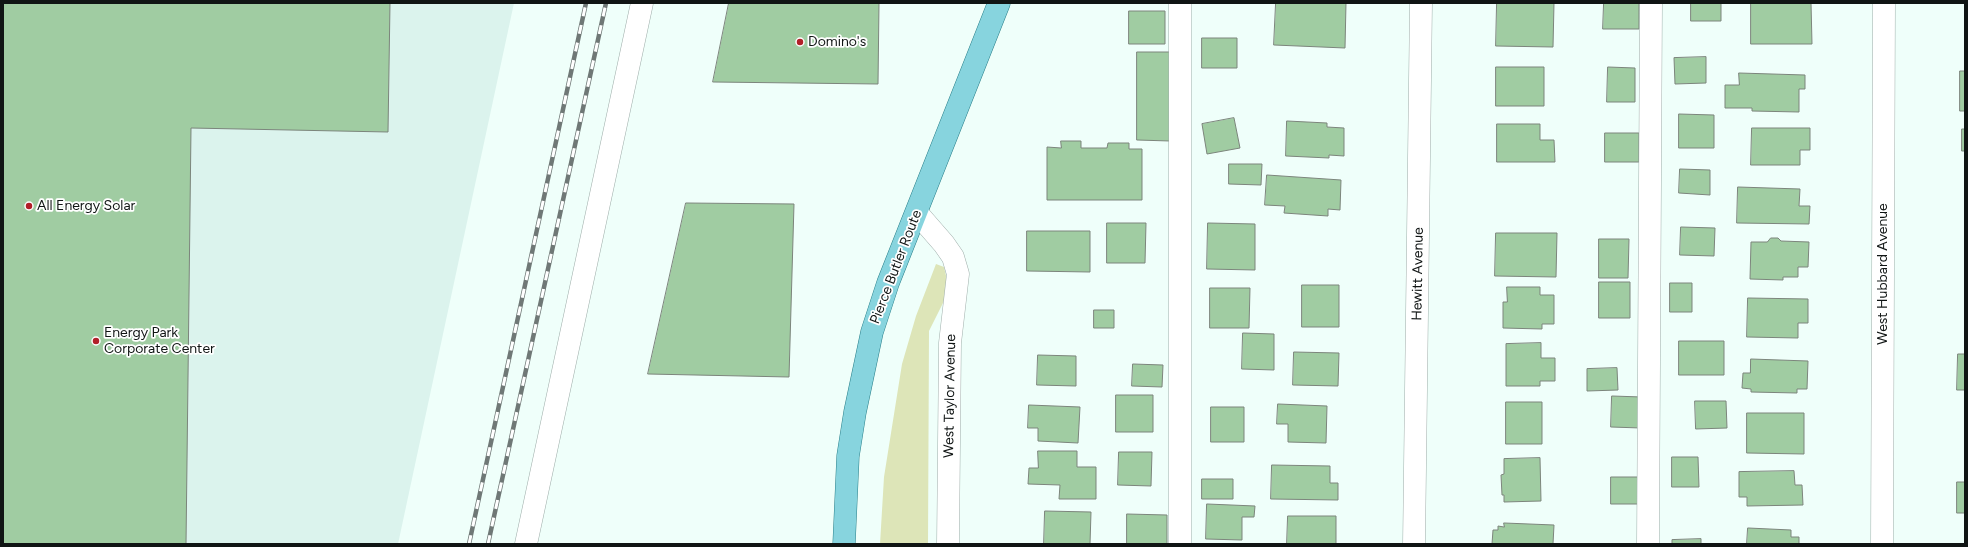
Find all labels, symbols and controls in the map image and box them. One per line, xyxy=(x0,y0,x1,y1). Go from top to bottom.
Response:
place label: Domino's xyxy=(808,34,866,50)
marker: Domino's xyxy=(795,37,805,47)
place label: All Energy Solar xyxy=(37,198,135,214)
marker: All Energy Solar xyxy=(24,201,34,211)
street label: West Hubbard Avenue xyxy=(1875,203,1891,345)
street label: Pierce Butler Route xyxy=(867,208,925,326)
street label: Hewitt Avenue xyxy=(1409,227,1427,321)
place label: Energy Park Corporate Center xyxy=(104,325,215,358)
street label: West Taylor Avenue xyxy=(941,334,959,458)
marker: Energy Park Corporate Center xyxy=(91,336,101,346)

